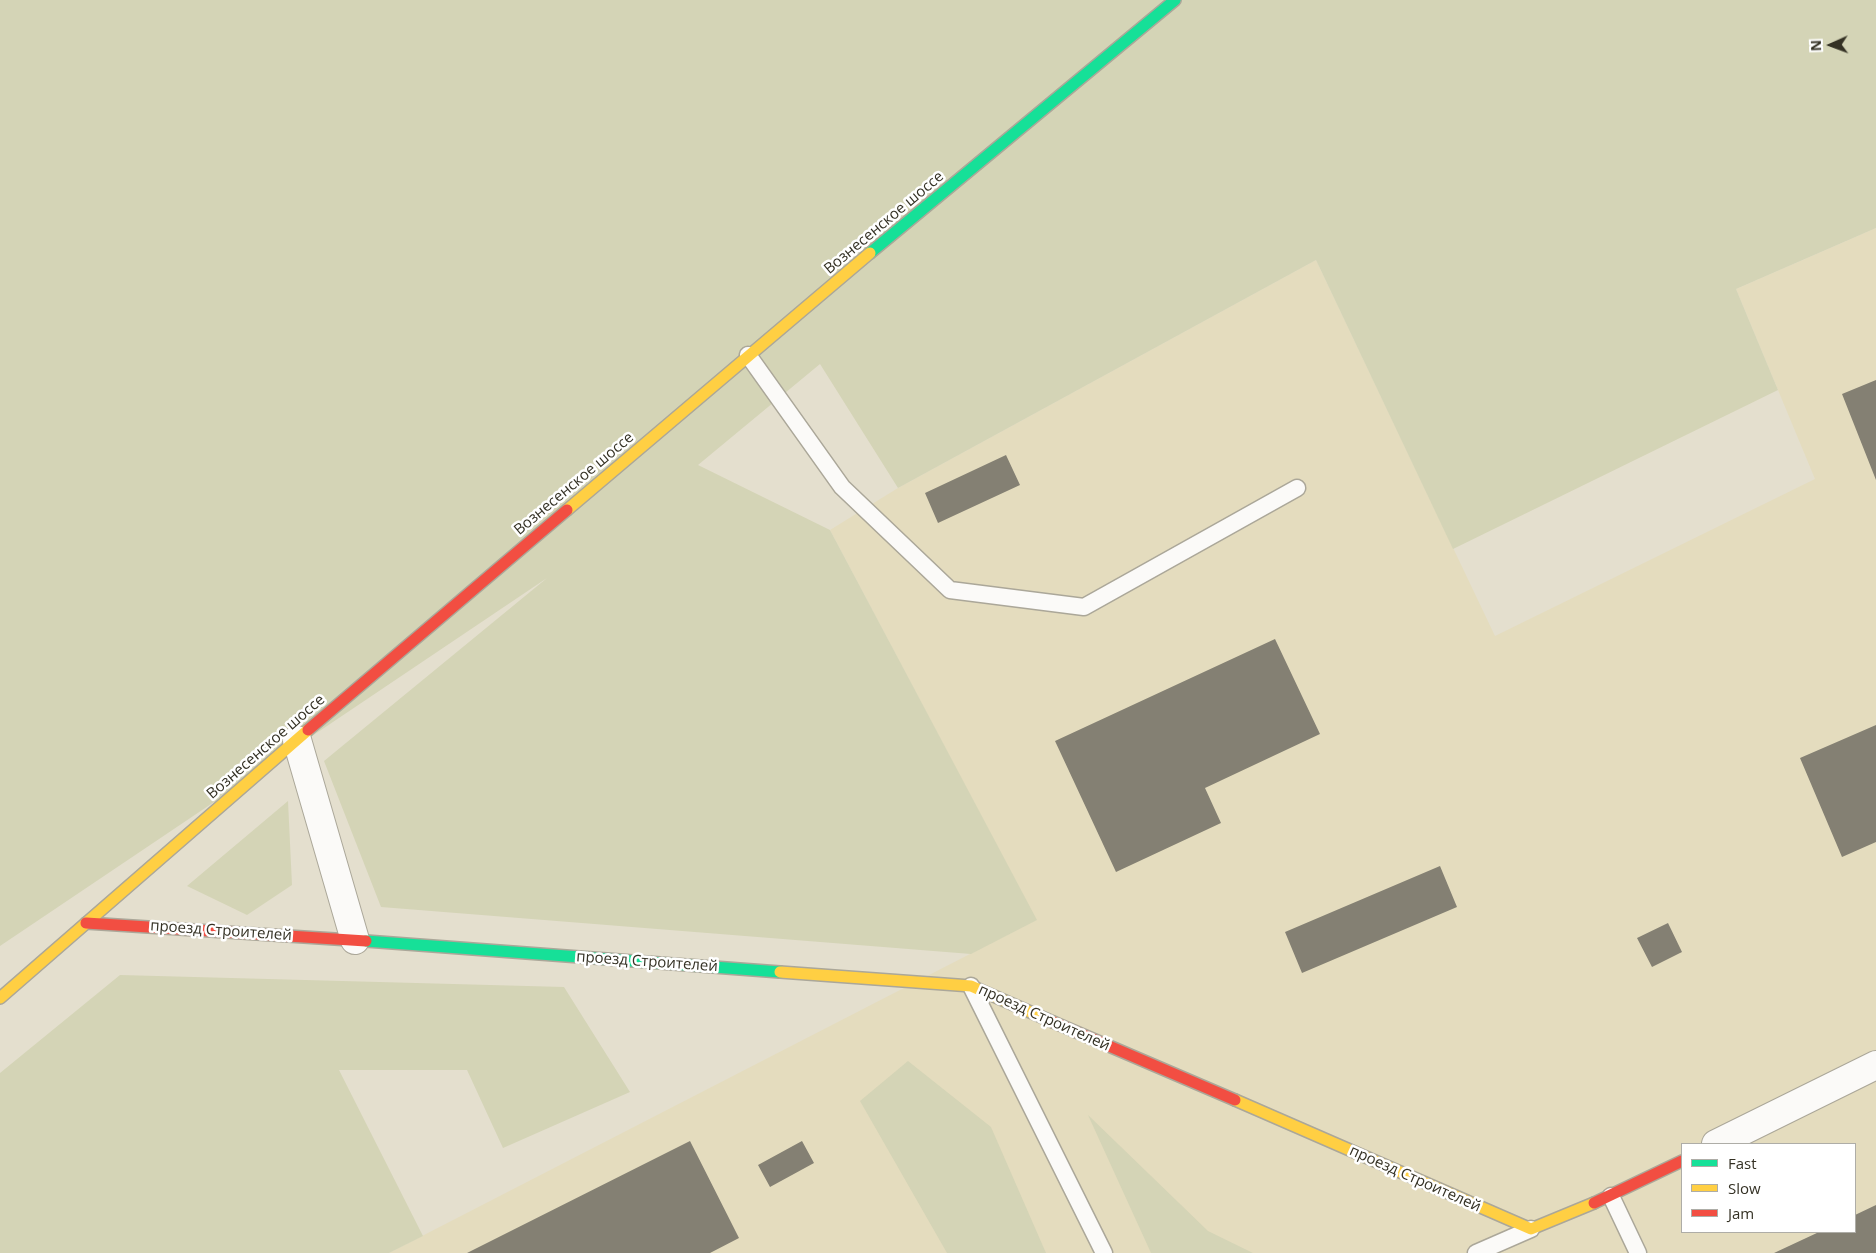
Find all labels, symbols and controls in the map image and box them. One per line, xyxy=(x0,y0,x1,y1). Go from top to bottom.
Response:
north arrow xyxy=(1806,20,1856,70)
text: N xyxy=(1806,40,1825,52)
street label: Вознесенское шоссе xyxy=(821,168,947,278)
street label: Вознесенское шоссе xyxy=(511,429,637,539)
street label: Вознесенское шоссе xyxy=(203,691,329,803)
street label: проезд Строителей xyxy=(150,917,292,945)
street label: проезд Строителей xyxy=(576,948,718,976)
street label: проезд Строителей xyxy=(975,981,1113,1055)
street label: проезд Строителей xyxy=(1346,1142,1484,1216)
legend xyxy=(1681,1143,1856,1233)
text: Fast xyxy=(1728,1153,1757,1173)
text: Slow xyxy=(1728,1178,1761,1198)
text: Jam xyxy=(1728,1203,1754,1223)

